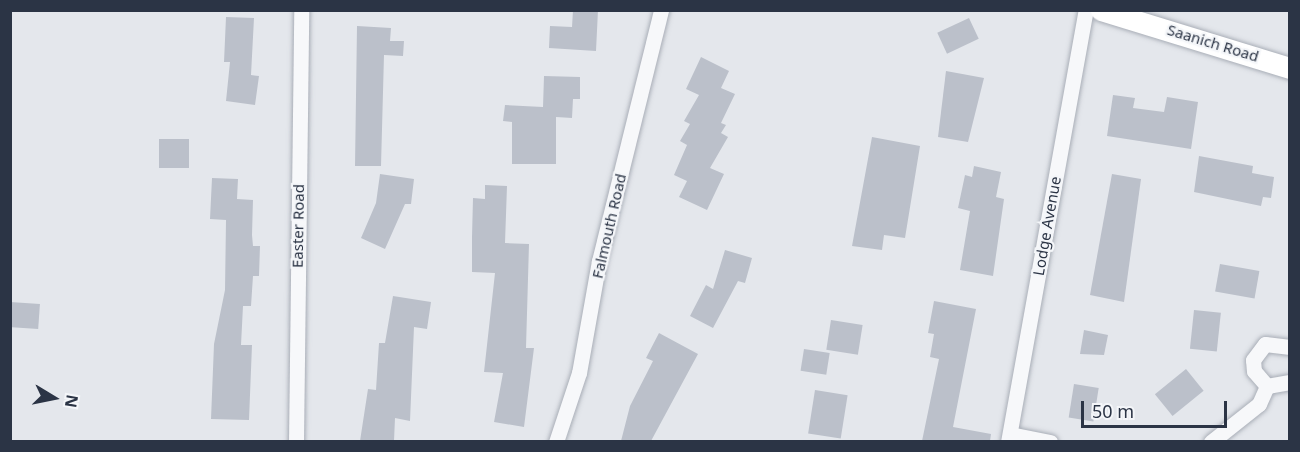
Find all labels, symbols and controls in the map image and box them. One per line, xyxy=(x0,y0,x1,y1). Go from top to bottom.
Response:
street label: Saanich Road xyxy=(1165,21,1261,65)
street label: Falmouth Road xyxy=(588,172,630,280)
street label: Lodge Avenue xyxy=(1029,175,1065,277)
street label: Easter Road xyxy=(288,184,308,268)
north arrow xyxy=(24,368,84,428)
scale bar xyxy=(1084,389,1230,427)
text: N xyxy=(60,393,84,409)
text: 50 m xyxy=(1092,399,1134,423)

